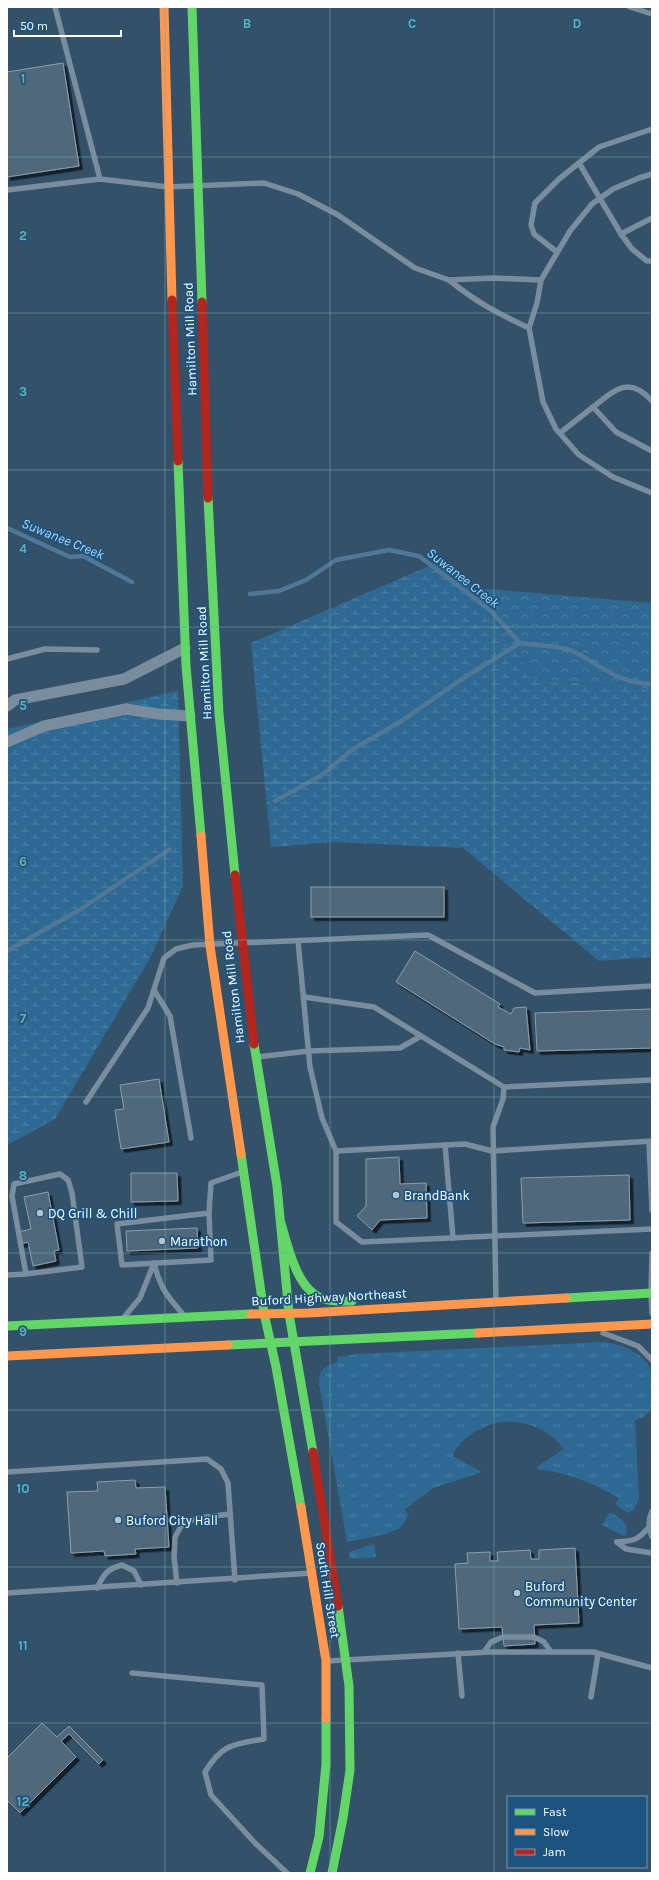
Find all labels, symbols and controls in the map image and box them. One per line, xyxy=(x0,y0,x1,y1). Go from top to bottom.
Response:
scale bar xyxy=(14,12,121,38)
text: B xyxy=(243,16,251,31)
text: C xyxy=(408,16,416,31)
text: D xyxy=(573,16,582,31)
text: 50 m xyxy=(20,19,48,33)
text: 1 xyxy=(21,71,25,86)
text: 2 xyxy=(19,228,27,243)
street label: Hamilton Mill Road xyxy=(181,282,199,396)
text: 3 xyxy=(19,384,27,399)
water label: Suwanee Creek xyxy=(19,515,108,564)
text: 4 xyxy=(19,541,27,556)
water label: Suwanee Creek xyxy=(423,544,503,612)
street label: Hamilton Mill Road xyxy=(194,606,214,720)
text: 5 xyxy=(19,698,27,713)
text: 6 xyxy=(19,854,27,869)
street label: Hamilton Mill Road xyxy=(219,930,247,1044)
text: 7 xyxy=(20,1011,27,1026)
text: 8 xyxy=(19,1168,27,1183)
place label: BrandBank xyxy=(404,1188,470,1203)
marker: BrandBank xyxy=(391,1190,401,1200)
place label: DQ Grill & Chill xyxy=(48,1206,137,1221)
marker: DQ Grill & Chill xyxy=(35,1208,45,1218)
place label: Marathon xyxy=(170,1234,228,1249)
marker: Marathon xyxy=(157,1236,167,1246)
street label: Buford Highway Northeast xyxy=(251,1285,407,1309)
text: 9 xyxy=(19,1324,27,1339)
text: 10 xyxy=(17,1481,29,1496)
place label: Buford City Hall xyxy=(126,1513,218,1528)
marker: Buford City Hall xyxy=(113,1515,123,1525)
street label: South Hill Street xyxy=(313,1541,343,1639)
place label: Buford Community Center xyxy=(525,1579,637,1609)
marker: Buford Community Center xyxy=(512,1588,522,1598)
text: 11 xyxy=(18,1638,28,1653)
text: 12 xyxy=(17,1794,29,1809)
legend xyxy=(507,1796,647,1868)
text: Fast xyxy=(543,1805,567,1819)
text: Slow xyxy=(543,1825,569,1839)
text: Jam xyxy=(543,1845,566,1859)

